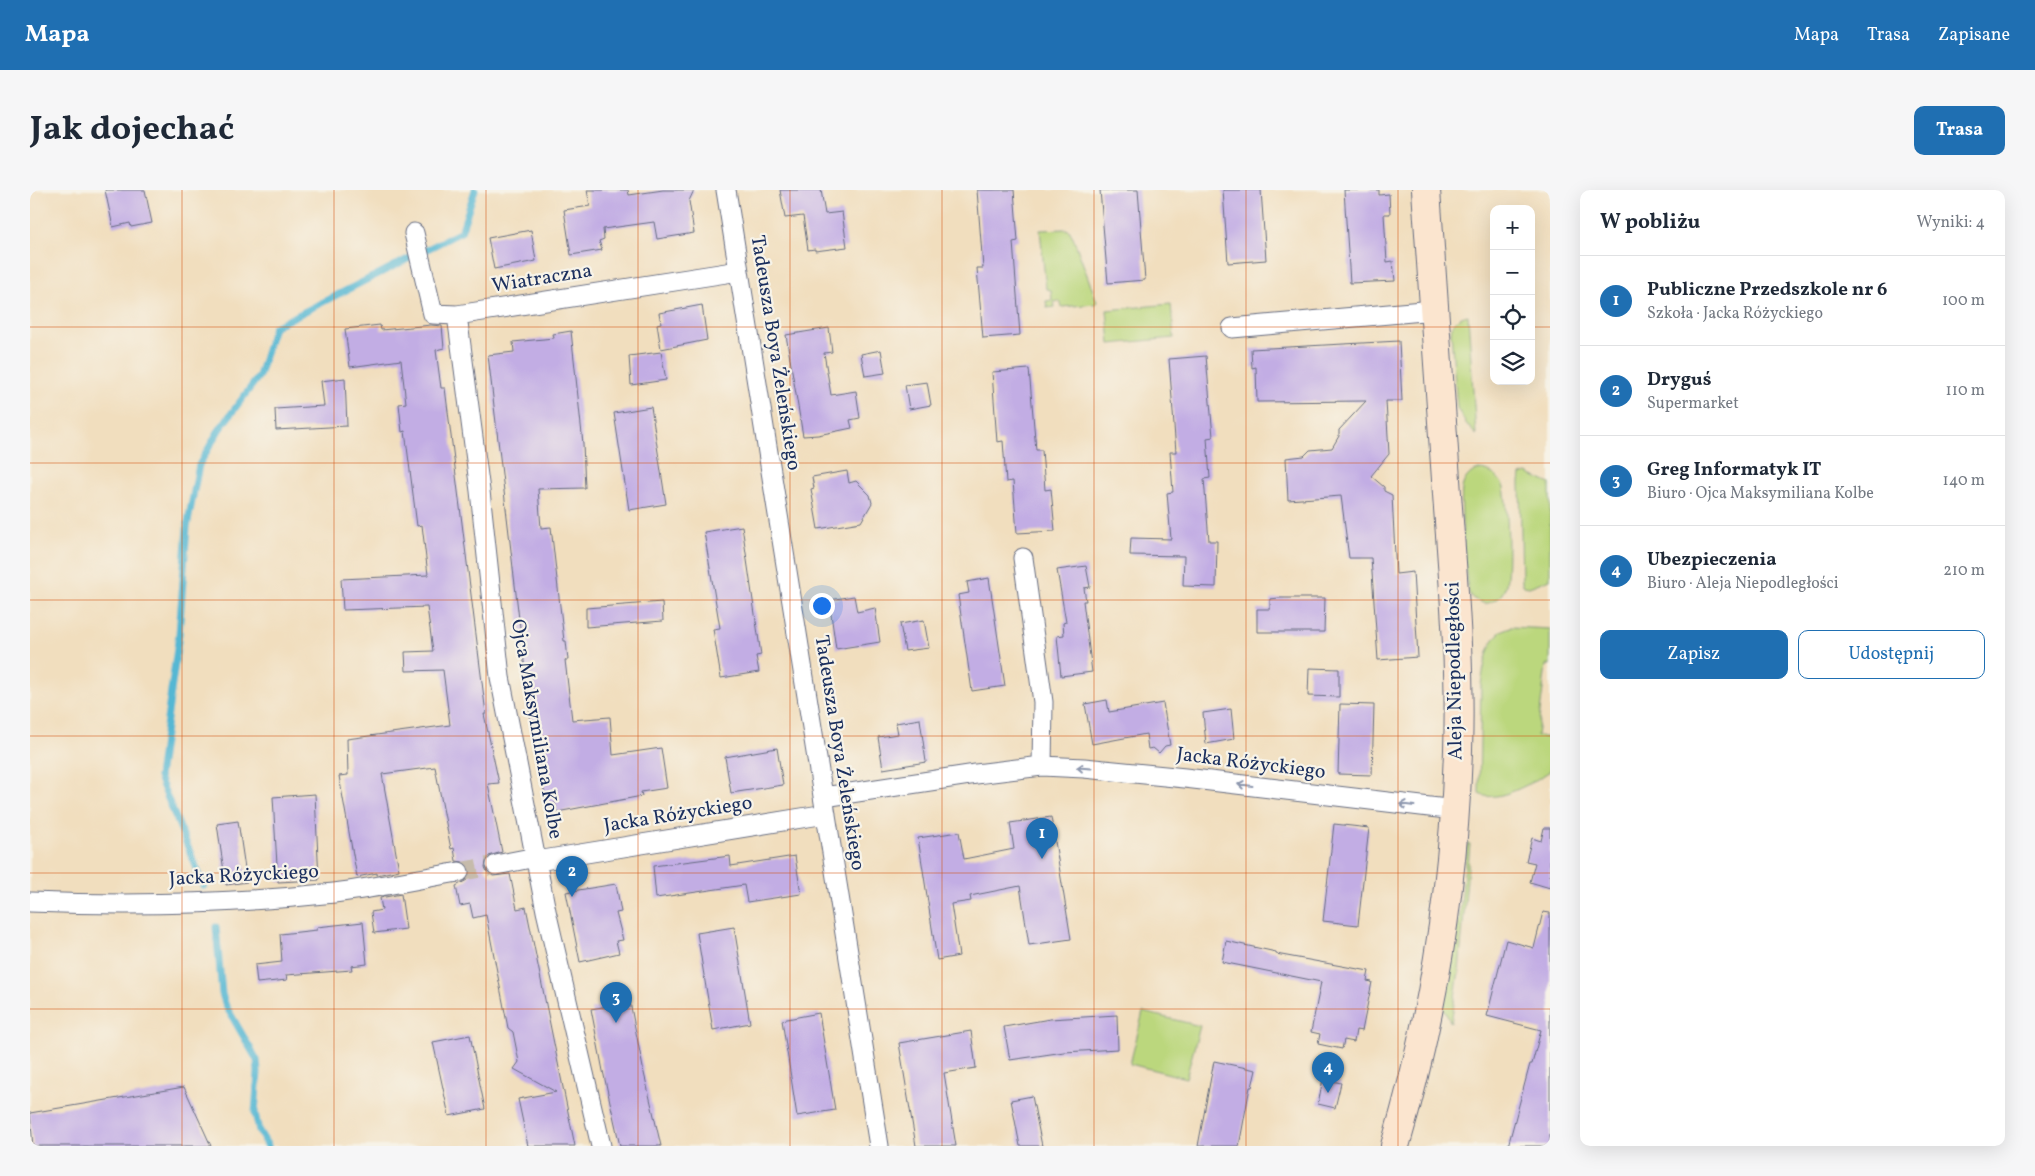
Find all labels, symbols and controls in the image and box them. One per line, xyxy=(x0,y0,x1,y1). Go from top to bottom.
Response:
text: Mapa xyxy=(25,18,90,52)
text: Mapa xyxy=(1794,23,1839,48)
text: Trasa xyxy=(1867,23,1910,48)
text: Zapisane xyxy=(1938,23,2010,48)
text: Jak dojechać xyxy=(30,106,234,154)
button: Trasa xyxy=(1914,106,2005,155)
map controls xyxy=(1490,205,1535,385)
button: + xyxy=(1490,205,1535,250)
text: W pobliżu xyxy=(1600,208,1700,237)
text: Wyniki: 4 xyxy=(1917,212,1985,234)
street label: Tadeusza Boya Żeleńskiego xyxy=(743,233,807,473)
button: − xyxy=(1490,250,1535,295)
street label: Wiatraczna xyxy=(490,257,594,301)
text: Publiczne Przedszkole nr 6 xyxy=(1647,277,1888,303)
text: 1 xyxy=(1613,290,1619,312)
text: 100 m xyxy=(1942,290,1985,312)
button: locate xyxy=(1490,295,1535,340)
text: Szkoła · Jacka Różyckiego xyxy=(1647,303,1823,325)
button: layers xyxy=(1490,340,1535,385)
text: Dryguś xyxy=(1647,367,1711,393)
text: 2 xyxy=(1612,380,1620,402)
text: 110 m xyxy=(1946,380,1985,402)
text: Supermarket xyxy=(1647,393,1739,415)
text: Greg Informatyk IT xyxy=(1647,457,1821,483)
text: 3 xyxy=(1612,470,1620,492)
text: 140 m xyxy=(1943,470,1985,492)
text: Biuro · Ojca Maksymiliana Kolbe xyxy=(1647,483,1874,505)
text: Ubezpieczenia xyxy=(1647,547,1777,573)
text: 4 xyxy=(1611,560,1621,582)
text: 210 m xyxy=(1943,560,1985,582)
text: Biuro · Aleja Niepodległości xyxy=(1647,573,1839,595)
street label: Aleja Niepodległości xyxy=(1439,581,1471,761)
your location xyxy=(809,593,835,619)
street label: Ojca Maksymiliana Kolbe xyxy=(503,617,569,841)
button: Zapisz xyxy=(1600,630,1788,679)
button: Udostępnij xyxy=(1798,630,1985,679)
street label: Tadeusza Boya Żeleńskiego xyxy=(807,633,871,873)
street label: Jacka Różyckiego xyxy=(1175,741,1327,787)
one-way arrow xyxy=(1076,764,1092,773)
one-way arrow xyxy=(1238,780,1254,790)
street label: Jacka Różyckiego xyxy=(602,789,754,841)
one-way arrow xyxy=(1399,800,1415,810)
pin: 1 xyxy=(1026,818,1058,859)
pin: 2 xyxy=(556,856,588,897)
street label: Jacka Różyckiego xyxy=(168,858,320,894)
pin: 3 xyxy=(600,982,632,1023)
pin: 4 xyxy=(1312,1052,1344,1093)

